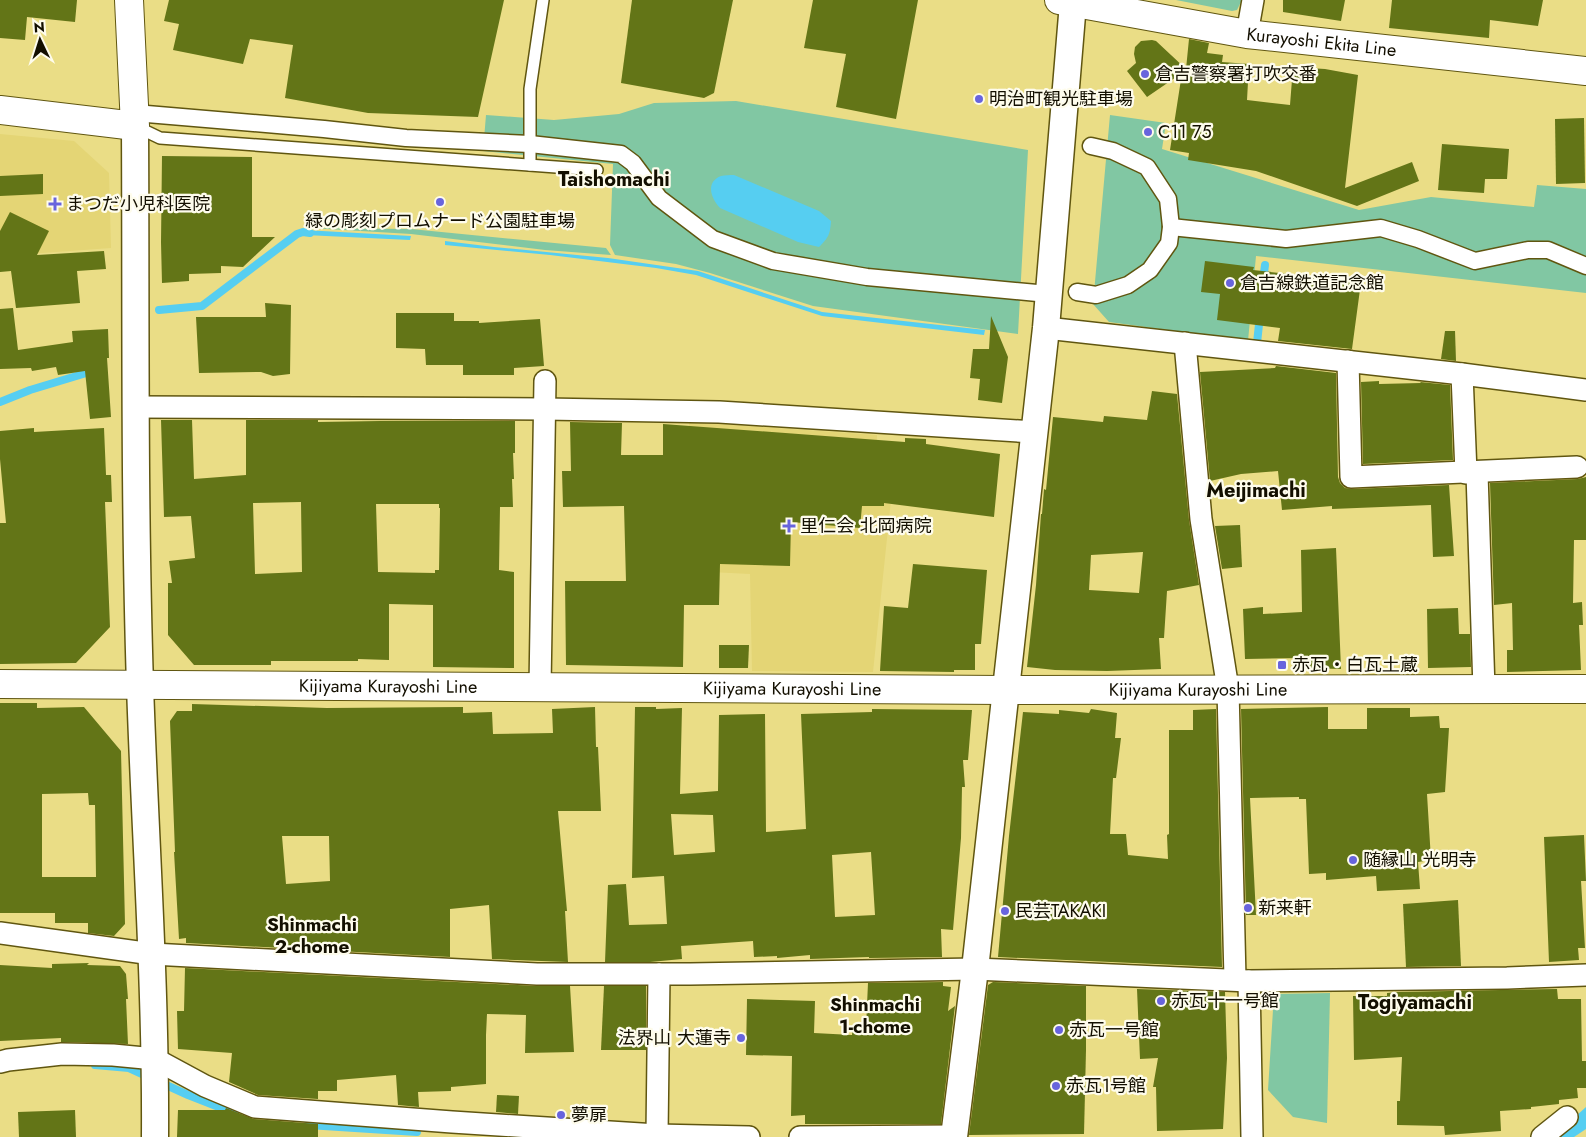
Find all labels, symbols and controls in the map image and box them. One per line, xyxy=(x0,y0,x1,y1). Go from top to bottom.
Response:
north arrow xyxy=(15,15,65,65)
text: N xyxy=(33,17,45,37)
street label: Kurayoshi Ekita Line xyxy=(1245,21,1398,63)
place label: 倉吉警察署打吹交番 xyxy=(1155,61,1317,87)
marker: 倉吉警察署打吹交番 xyxy=(1139,68,1151,80)
place label: 明治町観光駐車場 xyxy=(989,86,1133,112)
marker: 明治町観光駐車場 xyxy=(973,93,985,105)
place label: C11 75 xyxy=(1158,119,1212,145)
marker: C11 75 xyxy=(1142,126,1154,138)
district label: Taishomachi xyxy=(558,165,670,194)
place label: まつだ小児科医院 xyxy=(66,191,210,217)
marker: 緑の彫刻プロムナード公園駐車場 xyxy=(434,196,446,208)
marker: まつだ小児科医院 xyxy=(48,197,62,211)
place label: 緑の彫刻プロムナード公園駐車場 xyxy=(305,208,575,234)
place label: 倉吉線鉄道記念館 xyxy=(1240,270,1384,296)
marker: 倉吉線鉄道記念館 xyxy=(1224,277,1236,289)
district label: Meijimachi xyxy=(1206,476,1306,505)
place label: 里仁会 北岡病院 xyxy=(800,513,931,539)
marker: 里仁会 北岡病院 xyxy=(782,519,796,533)
place label: 赤瓦・白瓦土蔵 xyxy=(1292,652,1418,678)
marker: 赤瓦・白瓦土蔵 xyxy=(1276,659,1288,671)
street label: Kijiyama Kurayoshi Line xyxy=(299,673,477,700)
street label: Kijiyama Kurayoshi Line xyxy=(703,675,881,702)
street label: Kijiyama Kurayoshi Line xyxy=(1109,677,1287,703)
place label: 随縁山 光明寺 xyxy=(1363,847,1476,873)
marker: 随縁山 光明寺 xyxy=(1347,854,1359,866)
place label: 新来軒 xyxy=(1258,895,1312,921)
place label: 民芸TAKAKI xyxy=(1015,898,1106,924)
marker: 新来軒 xyxy=(1242,902,1254,914)
marker: 民芸TAKAKI xyxy=(999,905,1011,917)
district label: Shinmachi 2-chome xyxy=(267,911,357,960)
place label: 赤瓦十一号館 xyxy=(1171,988,1279,1014)
district label: Togiyamachi xyxy=(1358,988,1472,1017)
district label: Shinmachi 1-chome xyxy=(830,991,920,1040)
marker: 赤瓦十一号館 xyxy=(1155,995,1167,1007)
place label: 赤瓦一号館 xyxy=(1069,1017,1159,1043)
marker: 赤瓦一号館 xyxy=(1053,1024,1065,1036)
place label: 法界山 大蓮寺 xyxy=(618,1025,731,1051)
marker: 法界山 大蓮寺 xyxy=(735,1032,747,1044)
place label: 赤瓦1号館 xyxy=(1066,1073,1146,1099)
marker: 赤瓦1号館 xyxy=(1050,1080,1062,1092)
place label: 夢扉 xyxy=(571,1102,607,1128)
marker: 夢扉 xyxy=(555,1109,567,1121)

